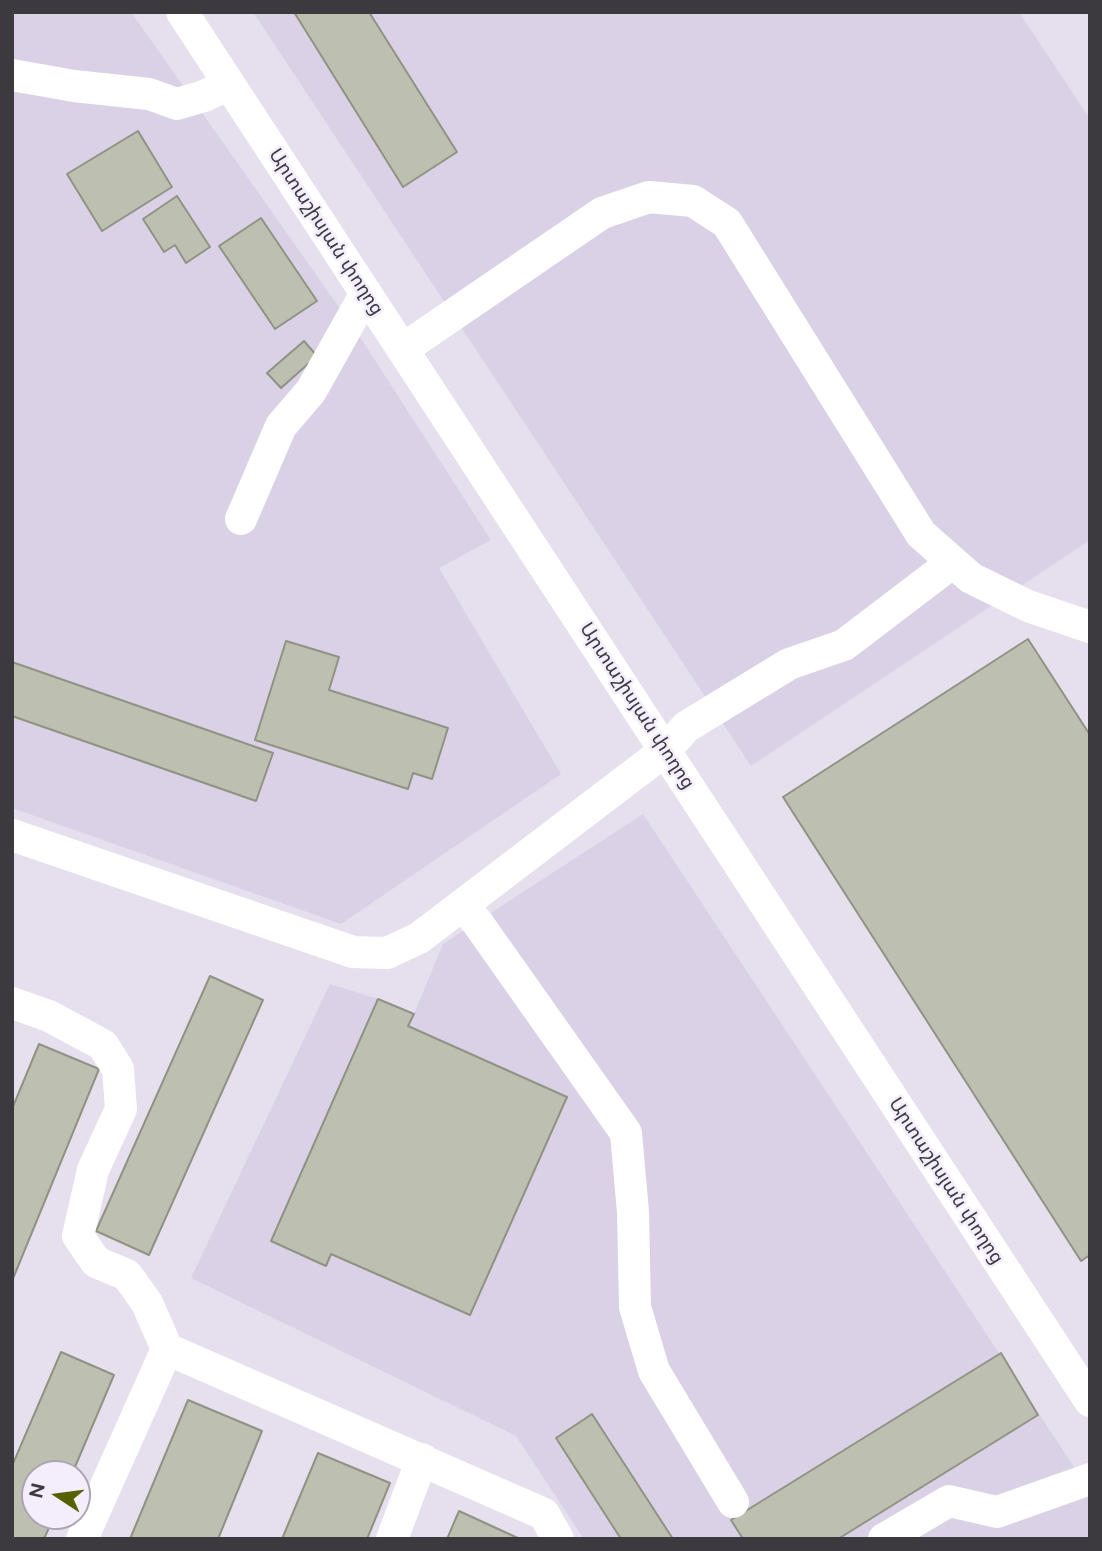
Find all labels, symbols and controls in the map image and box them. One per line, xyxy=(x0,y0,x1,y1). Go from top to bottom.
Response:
street label: Արտաշիսյան փողոց xyxy=(264,144,388,320)
street label: Արտաշիսյան փողոց xyxy=(575,618,699,794)
street label: Արտաշիսյան փողոց xyxy=(884,1093,1008,1269)
north arrow xyxy=(21,1460,91,1530)
text: N xyxy=(24,1481,50,1500)

